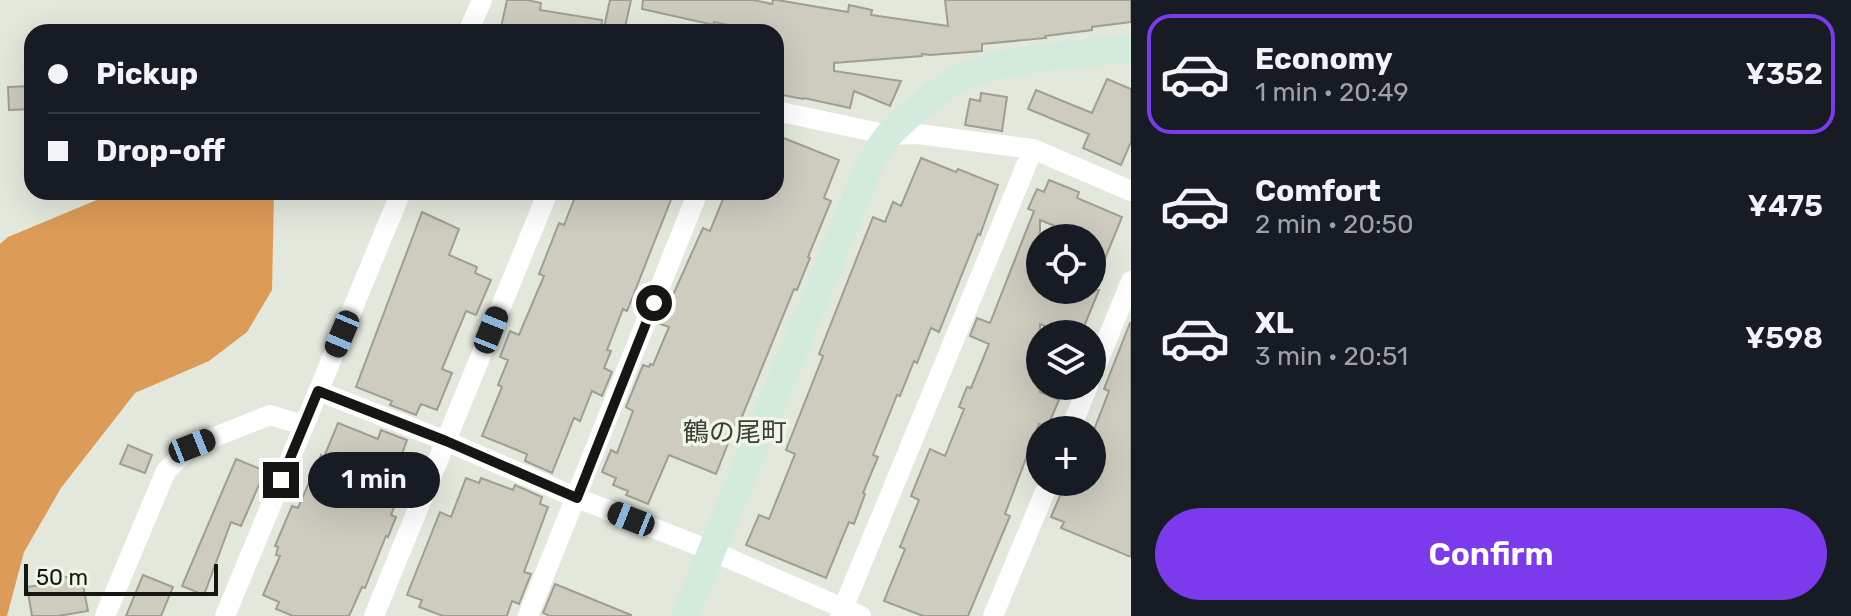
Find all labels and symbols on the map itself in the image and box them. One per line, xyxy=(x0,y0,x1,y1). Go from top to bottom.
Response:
route start xyxy=(636,285,672,321)
car xyxy=(471,303,511,357)
car xyxy=(322,307,362,361)
district label: 鶴の尾町 xyxy=(683,417,787,448)
car xyxy=(165,426,219,466)
callout: 1 min xyxy=(309,452,441,508)
route end xyxy=(263,462,299,498)
car xyxy=(604,499,658,539)
scale bar xyxy=(24,560,218,596)

